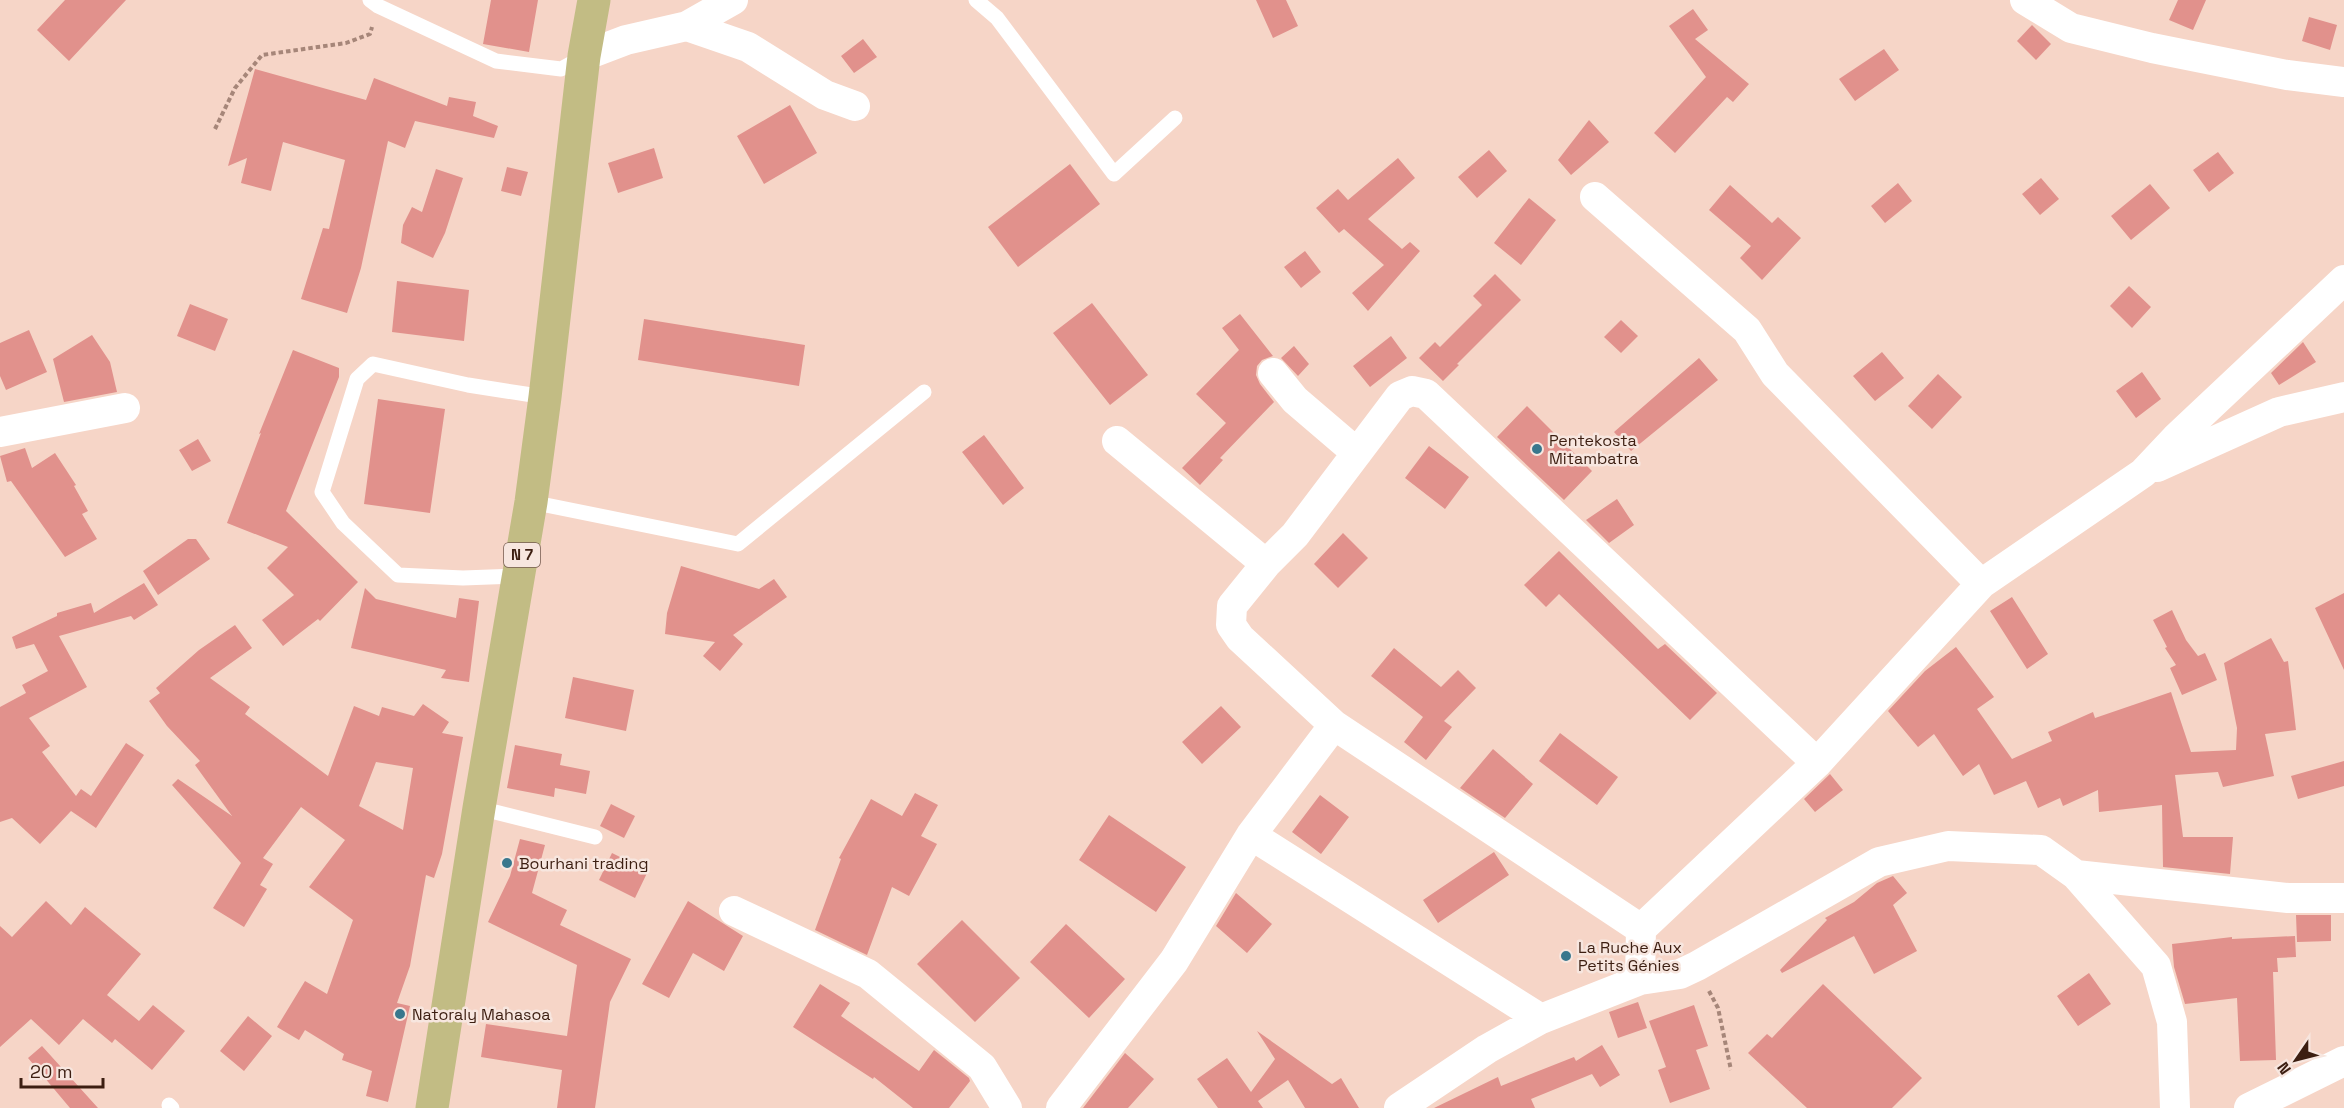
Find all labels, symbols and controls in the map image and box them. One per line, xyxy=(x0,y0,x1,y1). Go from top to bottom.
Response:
place label: Pentekosta Mitambatra xyxy=(1549,430,1638,469)
marker: Pentekosta Mitambatra xyxy=(1530,442,1544,456)
road number: N 7 xyxy=(504,543,540,567)
place label: Bourhani trading xyxy=(519,853,649,874)
marker: Bourhani trading xyxy=(500,856,514,870)
place label: La Ruche Aux Petits Génies xyxy=(1578,937,1682,976)
marker: La Ruche Aux Petits Génies xyxy=(1559,949,1573,963)
place label: Natoraly Mahasoa xyxy=(412,1004,551,1025)
marker: Natoraly Mahasoa xyxy=(393,1007,407,1021)
north arrow xyxy=(2266,1030,2326,1090)
scale bar xyxy=(21,1051,104,1089)
text: N xyxy=(2272,1058,2296,1079)
text: 20 m xyxy=(30,1060,73,1083)

